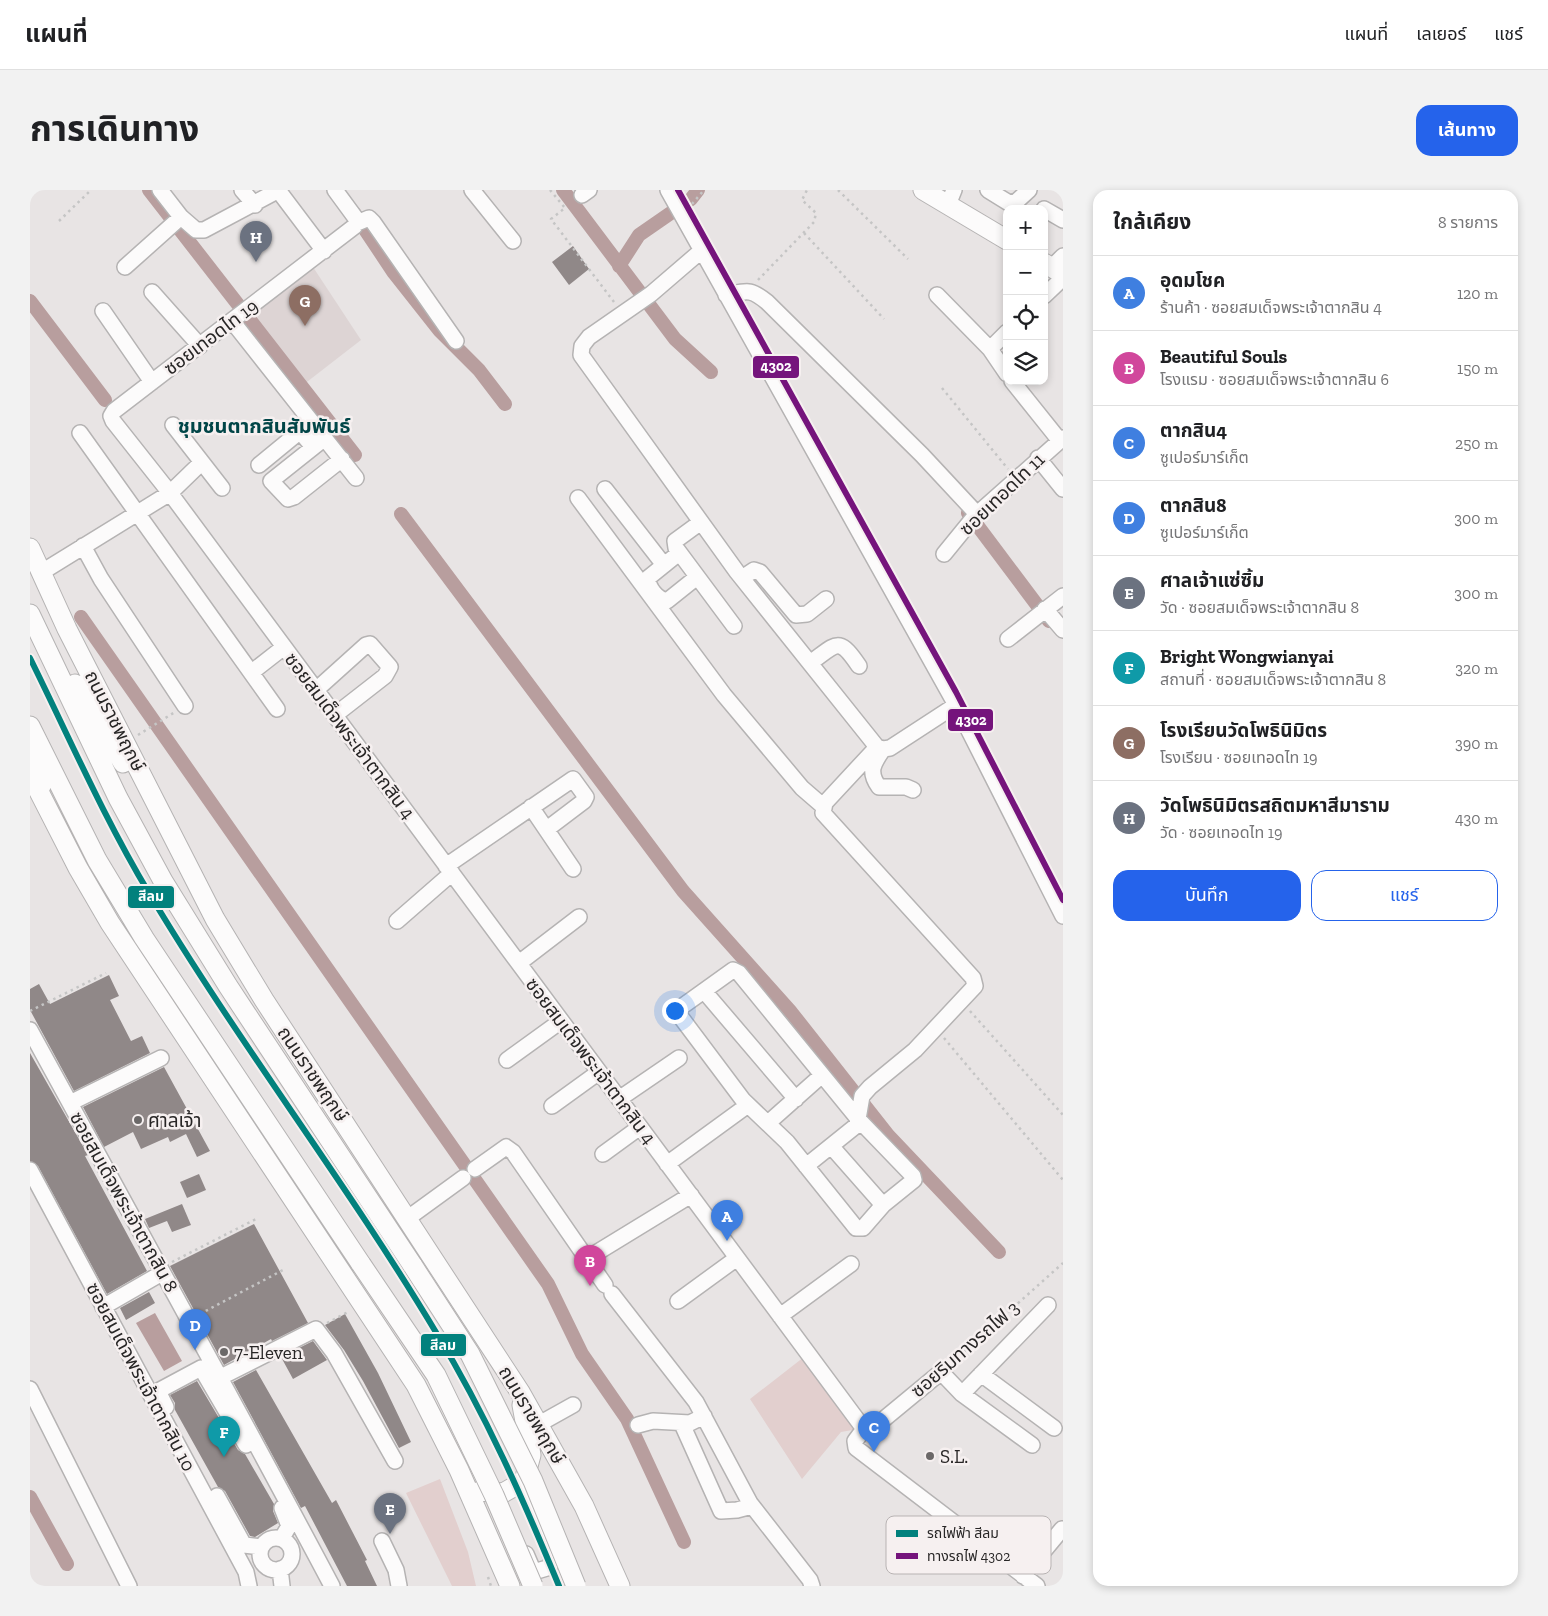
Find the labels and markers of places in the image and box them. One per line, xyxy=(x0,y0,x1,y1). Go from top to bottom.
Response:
pin: H xyxy=(240,221,272,262)
pin: G xyxy=(289,285,321,326)
place label: ศาลเจ้า xyxy=(148,1109,201,1132)
marker: ศาลเจ้า xyxy=(132,1114,144,1126)
pin: A xyxy=(711,1200,743,1241)
pin: B xyxy=(574,1245,606,1286)
pin: D xyxy=(179,1309,211,1350)
place label: 7-Eleven xyxy=(234,1341,303,1364)
marker: 7-Eleven xyxy=(218,1346,230,1358)
pin: C xyxy=(858,1411,890,1452)
pin: F xyxy=(208,1416,240,1457)
place label: S.L. xyxy=(940,1445,968,1468)
marker: S.L. xyxy=(924,1450,936,1462)
pin: E xyxy=(374,1493,406,1534)

